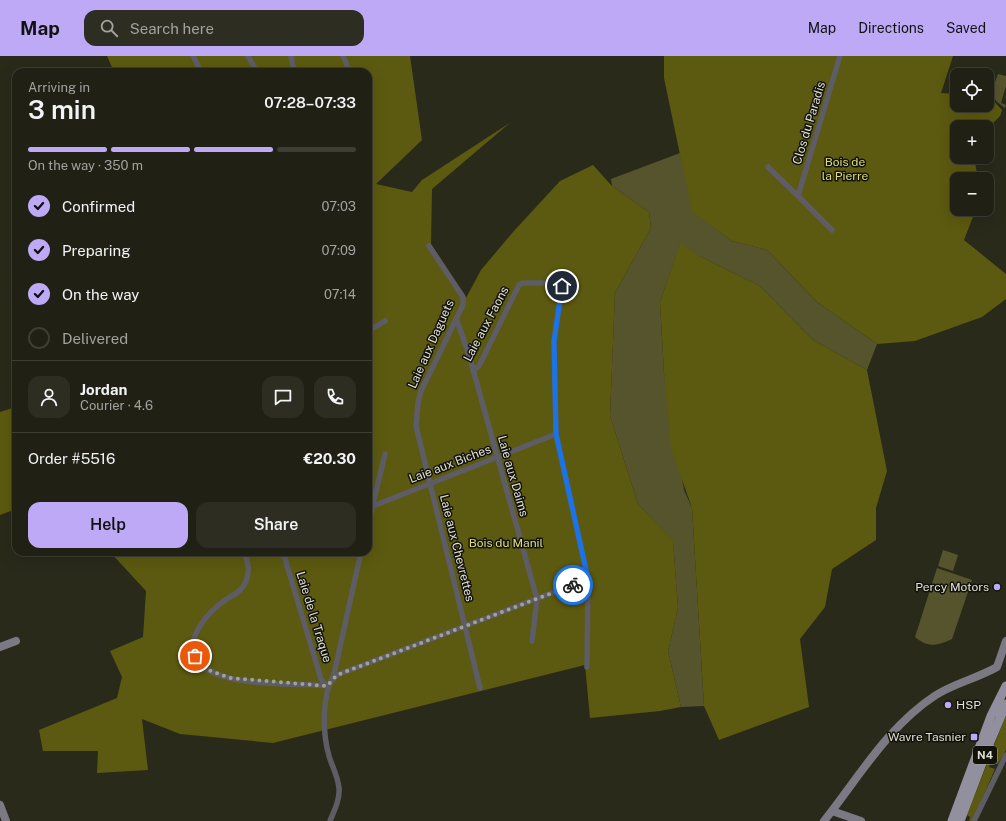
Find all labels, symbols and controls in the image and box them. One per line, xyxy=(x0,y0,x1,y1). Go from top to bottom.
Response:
search box xyxy=(84,10,364,46)
text: Map xyxy=(20,17,60,39)
icon: search xyxy=(98,17,120,39)
text: Search here xyxy=(130,20,214,37)
text: Map xyxy=(808,20,836,36)
text: Directions xyxy=(858,20,924,36)
text: Saved xyxy=(946,20,986,36)
map controls xyxy=(950,68,994,216)
button: locate xyxy=(950,68,994,112)
text: Arriving in xyxy=(28,80,90,95)
street label: Clos du Paradis xyxy=(790,80,828,166)
text: 3 min xyxy=(28,94,96,125)
text: 07:28–07:33 xyxy=(264,94,356,111)
button: + xyxy=(950,120,994,164)
park label: Bois de la Pierre xyxy=(822,155,869,183)
text: On the way · 350 m xyxy=(28,158,143,173)
button: − xyxy=(950,172,994,216)
icon: check xyxy=(28,195,50,217)
text: Confirmed xyxy=(62,198,135,215)
text: 07:03 xyxy=(321,199,356,214)
icon: check xyxy=(28,239,50,261)
text: Preparing xyxy=(62,242,131,259)
text: 07:09 xyxy=(322,243,356,258)
pin xyxy=(545,269,579,303)
icon: home xyxy=(551,275,573,297)
icon: check xyxy=(28,283,50,305)
street label: Laie aux Faons xyxy=(460,284,512,364)
text: On the way xyxy=(62,286,139,303)
text: 07:14 xyxy=(324,287,356,302)
street label: Laie aux Daguets xyxy=(405,297,457,391)
text: Delivered xyxy=(62,330,128,347)
button: person xyxy=(28,376,70,418)
button: chat xyxy=(262,376,304,418)
button: phone xyxy=(314,376,356,418)
text: Jordan xyxy=(80,381,127,398)
text: Courier · 4.6 xyxy=(80,398,153,413)
street label: Laie aux Daims xyxy=(495,434,531,518)
street label: Laie aux Biches xyxy=(407,442,493,486)
text: Order #5516 xyxy=(28,450,115,467)
text: €20.30 xyxy=(303,450,356,467)
street label: Laie aux Chevrettes xyxy=(437,493,477,603)
button: Help xyxy=(28,502,188,548)
button: Share xyxy=(196,502,356,548)
park label: Bois du Manil xyxy=(469,536,544,550)
courier xyxy=(553,565,593,605)
street label: Laie de la Traque xyxy=(293,570,335,664)
icon: bike xyxy=(562,574,584,596)
place label: Percy Motors xyxy=(915,580,989,594)
marker: Percy Motors xyxy=(992,582,1002,592)
pin xyxy=(178,639,212,673)
icon: bag xyxy=(184,645,206,667)
place label: HSP xyxy=(956,698,981,712)
marker: HSP xyxy=(943,700,953,710)
place label: Wavre Tasnier xyxy=(888,730,966,744)
marker: Wavre Tasnier xyxy=(969,732,979,742)
road number: N4 xyxy=(973,746,997,764)

